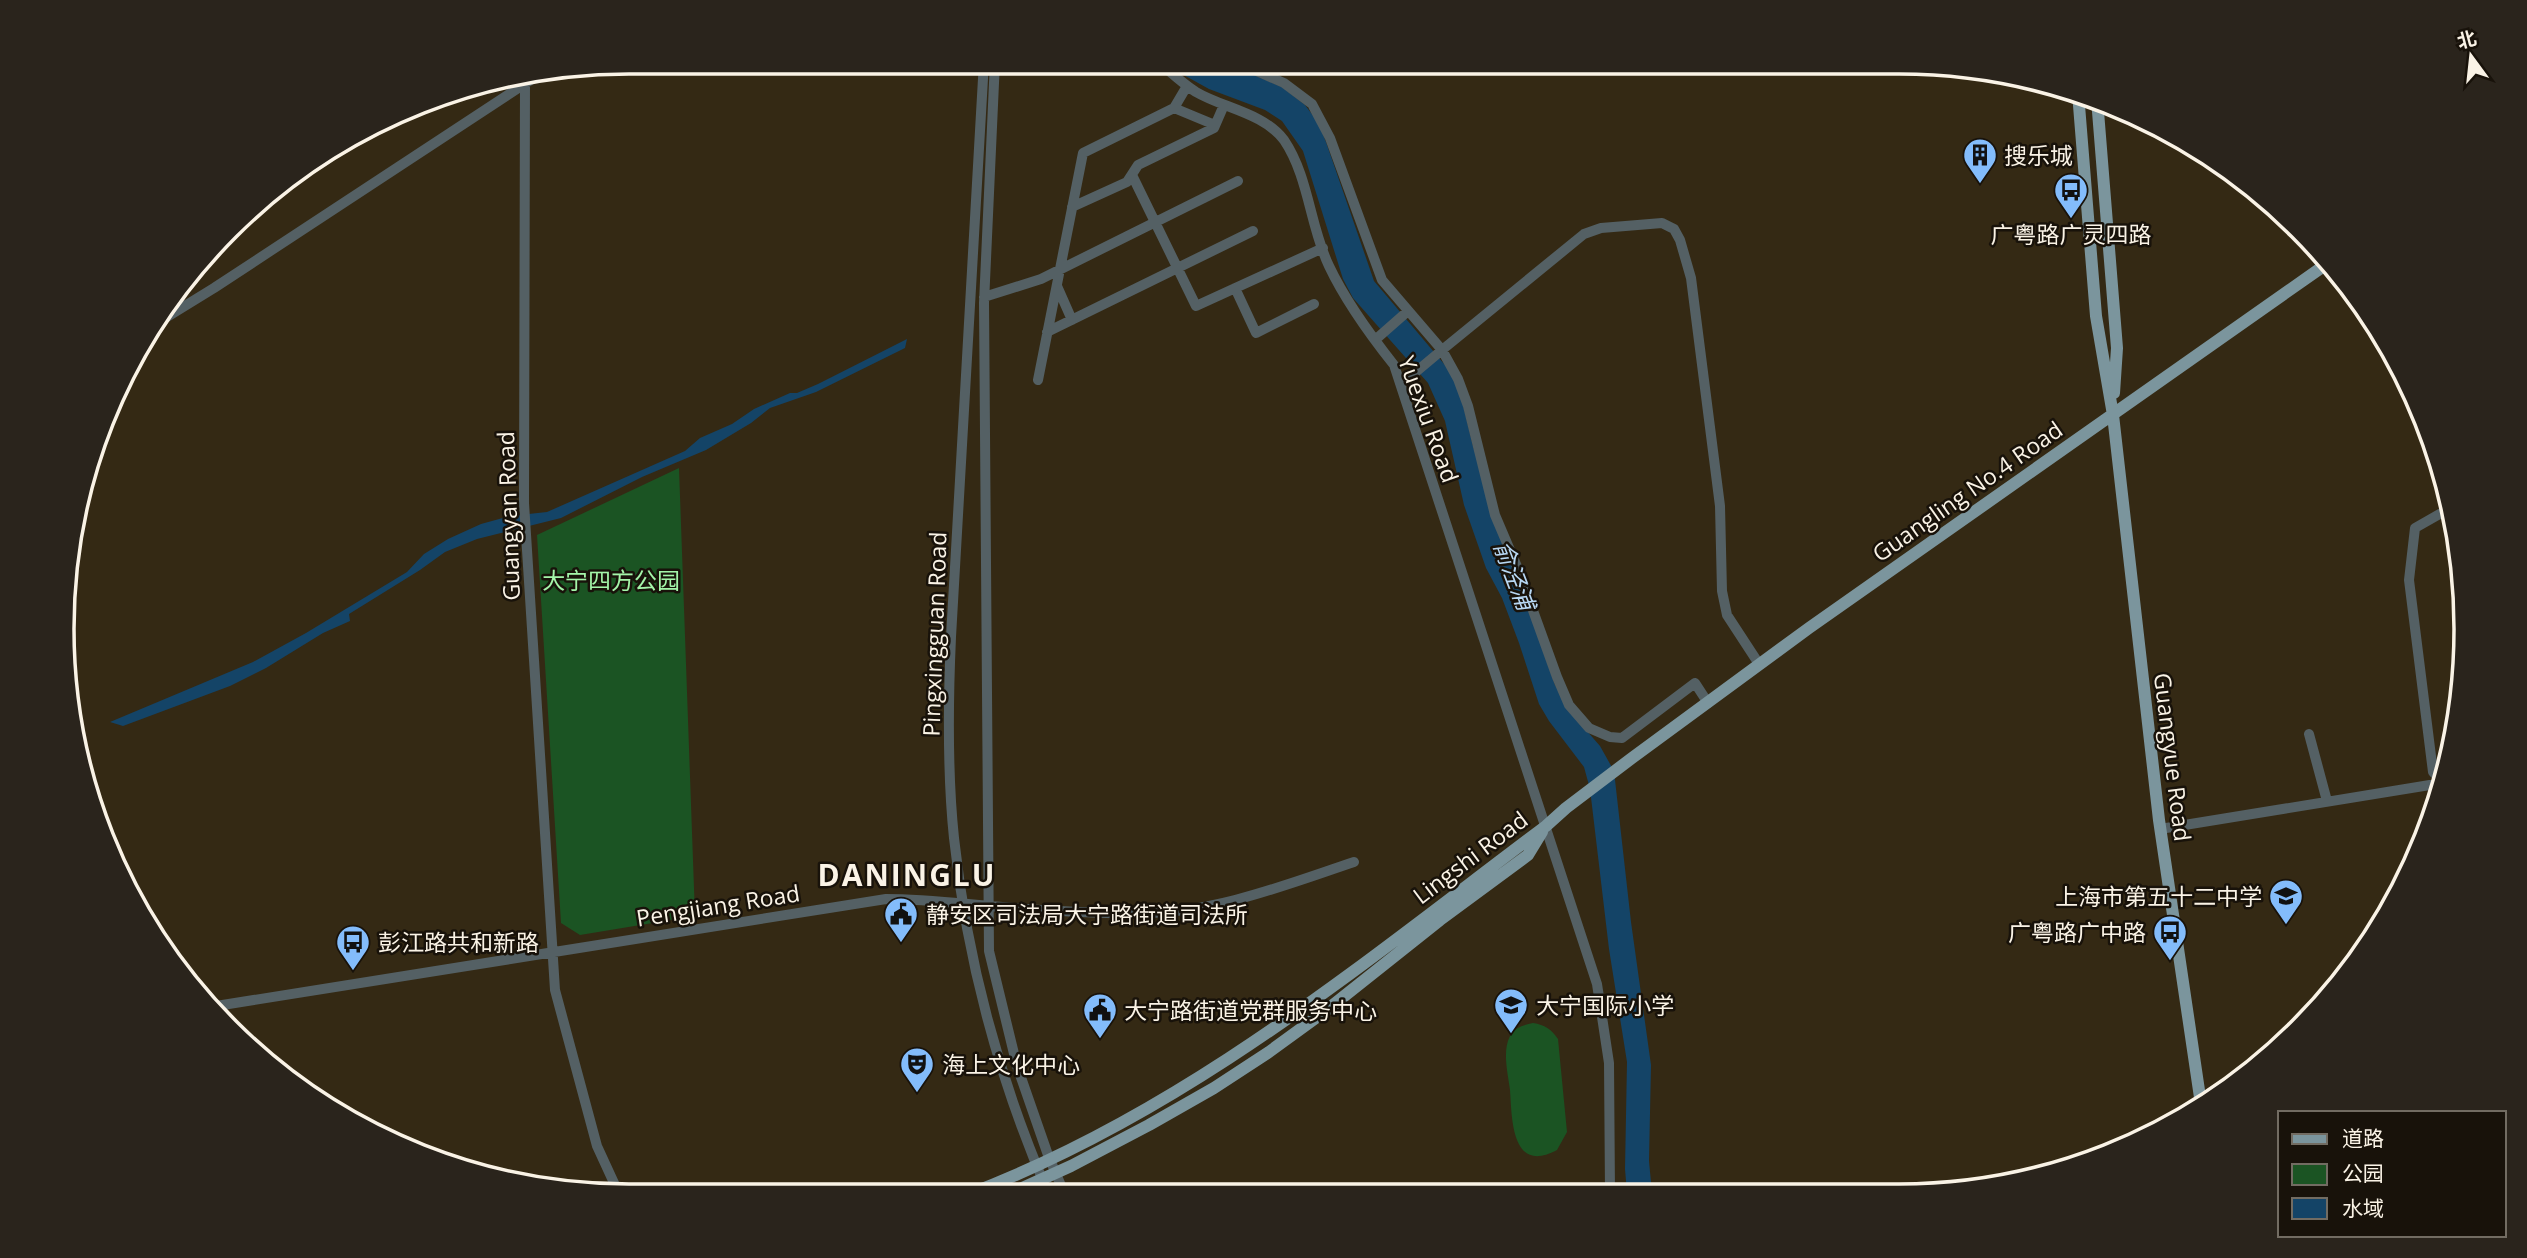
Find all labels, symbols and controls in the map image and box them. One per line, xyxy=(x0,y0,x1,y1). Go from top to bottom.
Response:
north arrow xyxy=(2436,21,2506,91)
text: 北 xyxy=(2454,25,2479,55)
building icon: 搜乐城 xyxy=(1961,136,1999,185)
place label: 搜乐城 xyxy=(2004,139,2073,171)
bus stop icon: 广粤路广灵四路 xyxy=(2052,171,2090,220)
place label: 广粤路广灵四路 xyxy=(1991,218,2152,250)
street label: Yuexiu Road xyxy=(1391,351,1467,487)
street label: Guangling No.4 Road xyxy=(1865,413,2069,569)
street label: Guangyan Road xyxy=(489,431,527,601)
street label: Pingxingguan Road xyxy=(914,531,954,737)
water label: 俞泾浦 xyxy=(1487,535,1545,618)
park label: 大宁四方公园 xyxy=(542,564,680,596)
street label: Guangyue Road xyxy=(2147,671,2199,843)
street label: Lingshi Road xyxy=(1406,803,1534,911)
district label: DANINGLU xyxy=(818,854,996,895)
street label: Pengjiang Road xyxy=(634,876,802,934)
school or university icon: 上海市第五十二中学 xyxy=(2267,877,2305,926)
place label: 上海市第五十二中学 xyxy=(2055,880,2262,912)
public building icon: 静安区司法局大宁路街道司法所 xyxy=(882,895,920,944)
place label: 静安区司法局大宁路街道司法所 xyxy=(926,898,1248,930)
bus stop icon: 广粤路广中路 xyxy=(2151,913,2189,962)
place label: 广粤路广中路 xyxy=(2008,916,2146,948)
bus stop icon: 彭江路共和新路 xyxy=(334,923,372,972)
place label: 彭江路共和新路 xyxy=(378,926,539,958)
school or university icon: 大宁国际小学 xyxy=(1492,986,1530,1035)
place label: 大宁国际小学 xyxy=(1536,989,1674,1021)
public building icon: 大宁路街道党群服务中心 xyxy=(1081,991,1119,1040)
place label: 大宁路街道党群服务中心 xyxy=(1124,994,1377,1026)
theatre icon: 海上文化中心 xyxy=(898,1045,936,1094)
place label: 海上文化中心 xyxy=(942,1048,1080,1080)
legend xyxy=(2278,1111,2506,1237)
text: 道路 xyxy=(2342,1124,2384,1152)
text: 公园 xyxy=(2342,1159,2384,1187)
text: 水域 xyxy=(2342,1194,2384,1222)

